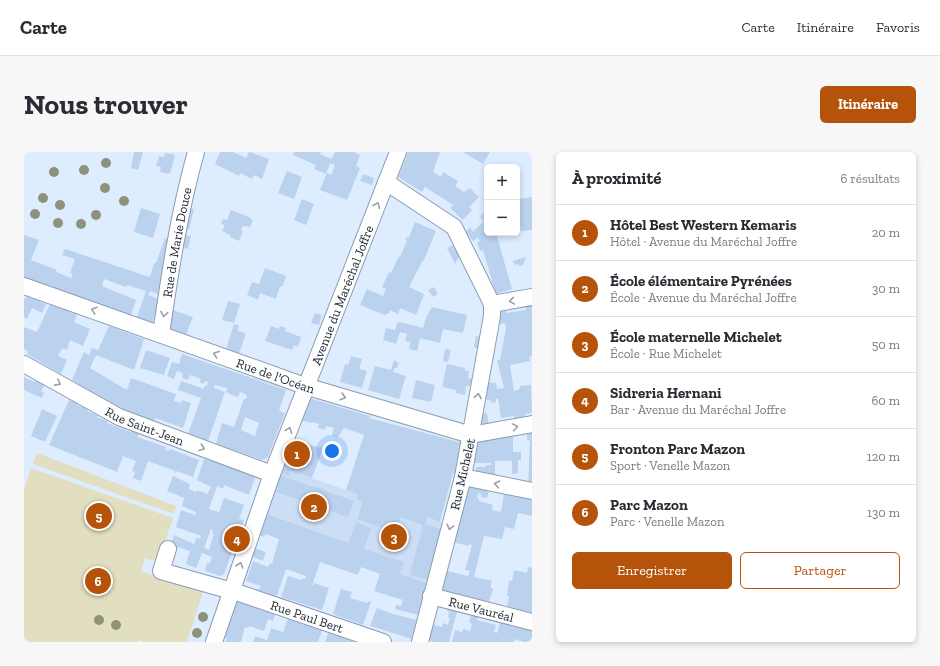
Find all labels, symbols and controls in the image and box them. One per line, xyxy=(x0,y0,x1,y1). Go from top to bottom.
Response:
text: Carte xyxy=(20,16,67,39)
text: Carte xyxy=(741,19,775,36)
text: Itinéraire xyxy=(797,19,854,36)
text: Favoris xyxy=(876,19,920,36)
button: Itinéraire xyxy=(820,86,916,123)
text: Nous trouver xyxy=(24,88,188,121)
map controls xyxy=(484,164,520,236)
button: + xyxy=(484,164,520,200)
text: À proximité xyxy=(572,168,661,188)
text: 6 résultats xyxy=(841,171,900,186)
street label: Rue de Marie Douce xyxy=(160,186,195,298)
button: − xyxy=(484,200,520,236)
one-way arrow xyxy=(373,201,381,208)
text: Hôtel Best Western Kemaris xyxy=(610,216,797,234)
street label: Avenue du Maréchal Joffre xyxy=(308,223,377,367)
text: 1 xyxy=(582,225,588,240)
text: 20 m xyxy=(872,225,900,240)
text: Hôtel · Avenue du Maréchal Joffre xyxy=(610,234,797,249)
text: École élémentaire Pyrénées xyxy=(610,272,792,290)
text: 2 xyxy=(582,281,588,296)
text: 30 m xyxy=(872,281,900,296)
text: École · Avenue du Maréchal Joffre xyxy=(610,290,797,305)
one-way arrow xyxy=(509,296,515,304)
one-way arrow xyxy=(90,307,97,315)
one-way arrow xyxy=(160,311,169,317)
text: École maternelle Michelet xyxy=(610,328,782,346)
text: 3 xyxy=(582,337,588,352)
text: 50 m xyxy=(872,337,900,352)
text: École · Rue Michelet xyxy=(610,346,722,361)
one-way arrow xyxy=(213,350,220,359)
street label: Rue de l'Océan xyxy=(234,355,317,397)
one-way arrow xyxy=(54,378,61,386)
text: Sidreria Hernani xyxy=(610,384,722,402)
one-way arrow xyxy=(339,392,346,401)
one-way arrow xyxy=(473,393,481,399)
text: 4 xyxy=(581,393,589,408)
text: 60 m xyxy=(871,393,900,408)
text: Bar · Avenue du Maréchal Joffre xyxy=(610,402,786,417)
street label: Rue Saint-Jean xyxy=(102,404,187,449)
one-way arrow xyxy=(512,423,518,432)
one-way arrow xyxy=(284,426,292,433)
street label: Rue Michelet xyxy=(447,437,478,512)
pin: 1 xyxy=(284,439,310,469)
text: Fronton Parc Mazon xyxy=(610,440,745,458)
your location xyxy=(322,441,342,461)
one-way arrow xyxy=(198,443,205,451)
text: 5 xyxy=(582,449,588,464)
text: 120 m xyxy=(867,449,900,464)
text: Sport · Venelle Mazon xyxy=(610,458,730,473)
one-way arrow xyxy=(494,480,501,489)
pin: 2 xyxy=(301,492,327,522)
text: Parc Mazon xyxy=(610,496,688,514)
pin: 5 xyxy=(86,501,112,531)
text: 6 xyxy=(582,505,588,520)
text: 130 m xyxy=(867,505,900,520)
text: Parc · Venelle Mazon xyxy=(610,514,724,529)
pin: 3 xyxy=(381,522,407,552)
pin: 4 xyxy=(224,524,250,554)
one-way arrow xyxy=(446,524,454,530)
button: Enregistrer xyxy=(572,552,732,589)
button: Partager xyxy=(740,552,900,589)
one-way arrow xyxy=(235,562,243,569)
pin: 6 xyxy=(85,566,111,596)
street label: Rue Vauréal xyxy=(447,594,516,625)
street label: Rue Paul Bert xyxy=(268,597,345,636)

